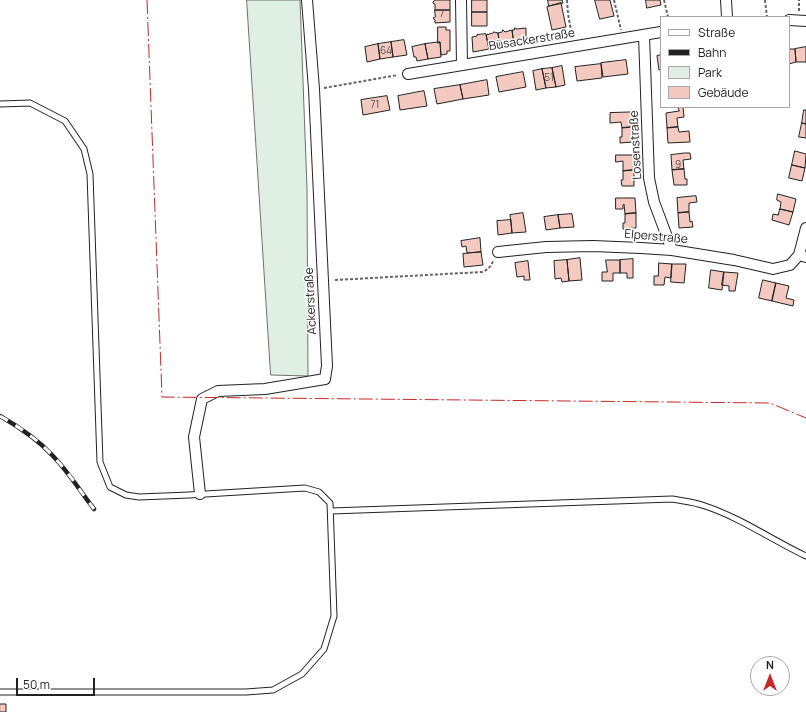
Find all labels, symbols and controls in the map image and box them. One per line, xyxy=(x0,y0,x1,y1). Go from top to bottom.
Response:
house number: 7 xyxy=(439,8,445,20)
legend xyxy=(660,16,790,108)
text: Straße xyxy=(698,24,735,41)
street label: Büsackerstraße xyxy=(488,26,576,54)
text: Bahn xyxy=(698,44,726,61)
house number: 64 xyxy=(380,45,392,57)
text: Park xyxy=(698,64,722,81)
house number: 51 xyxy=(544,72,554,84)
text: Gebäude xyxy=(698,84,749,101)
house number: 71 xyxy=(371,99,379,111)
street label: Losenstraße xyxy=(627,110,645,180)
house number: 9 xyxy=(675,159,681,171)
street label: Elperstraße xyxy=(624,227,688,247)
street label: Ackerstraße xyxy=(302,267,320,335)
north arrow xyxy=(750,656,790,696)
text: N xyxy=(766,657,774,672)
scale bar xyxy=(18,670,97,696)
text: 50 m xyxy=(23,676,50,693)

